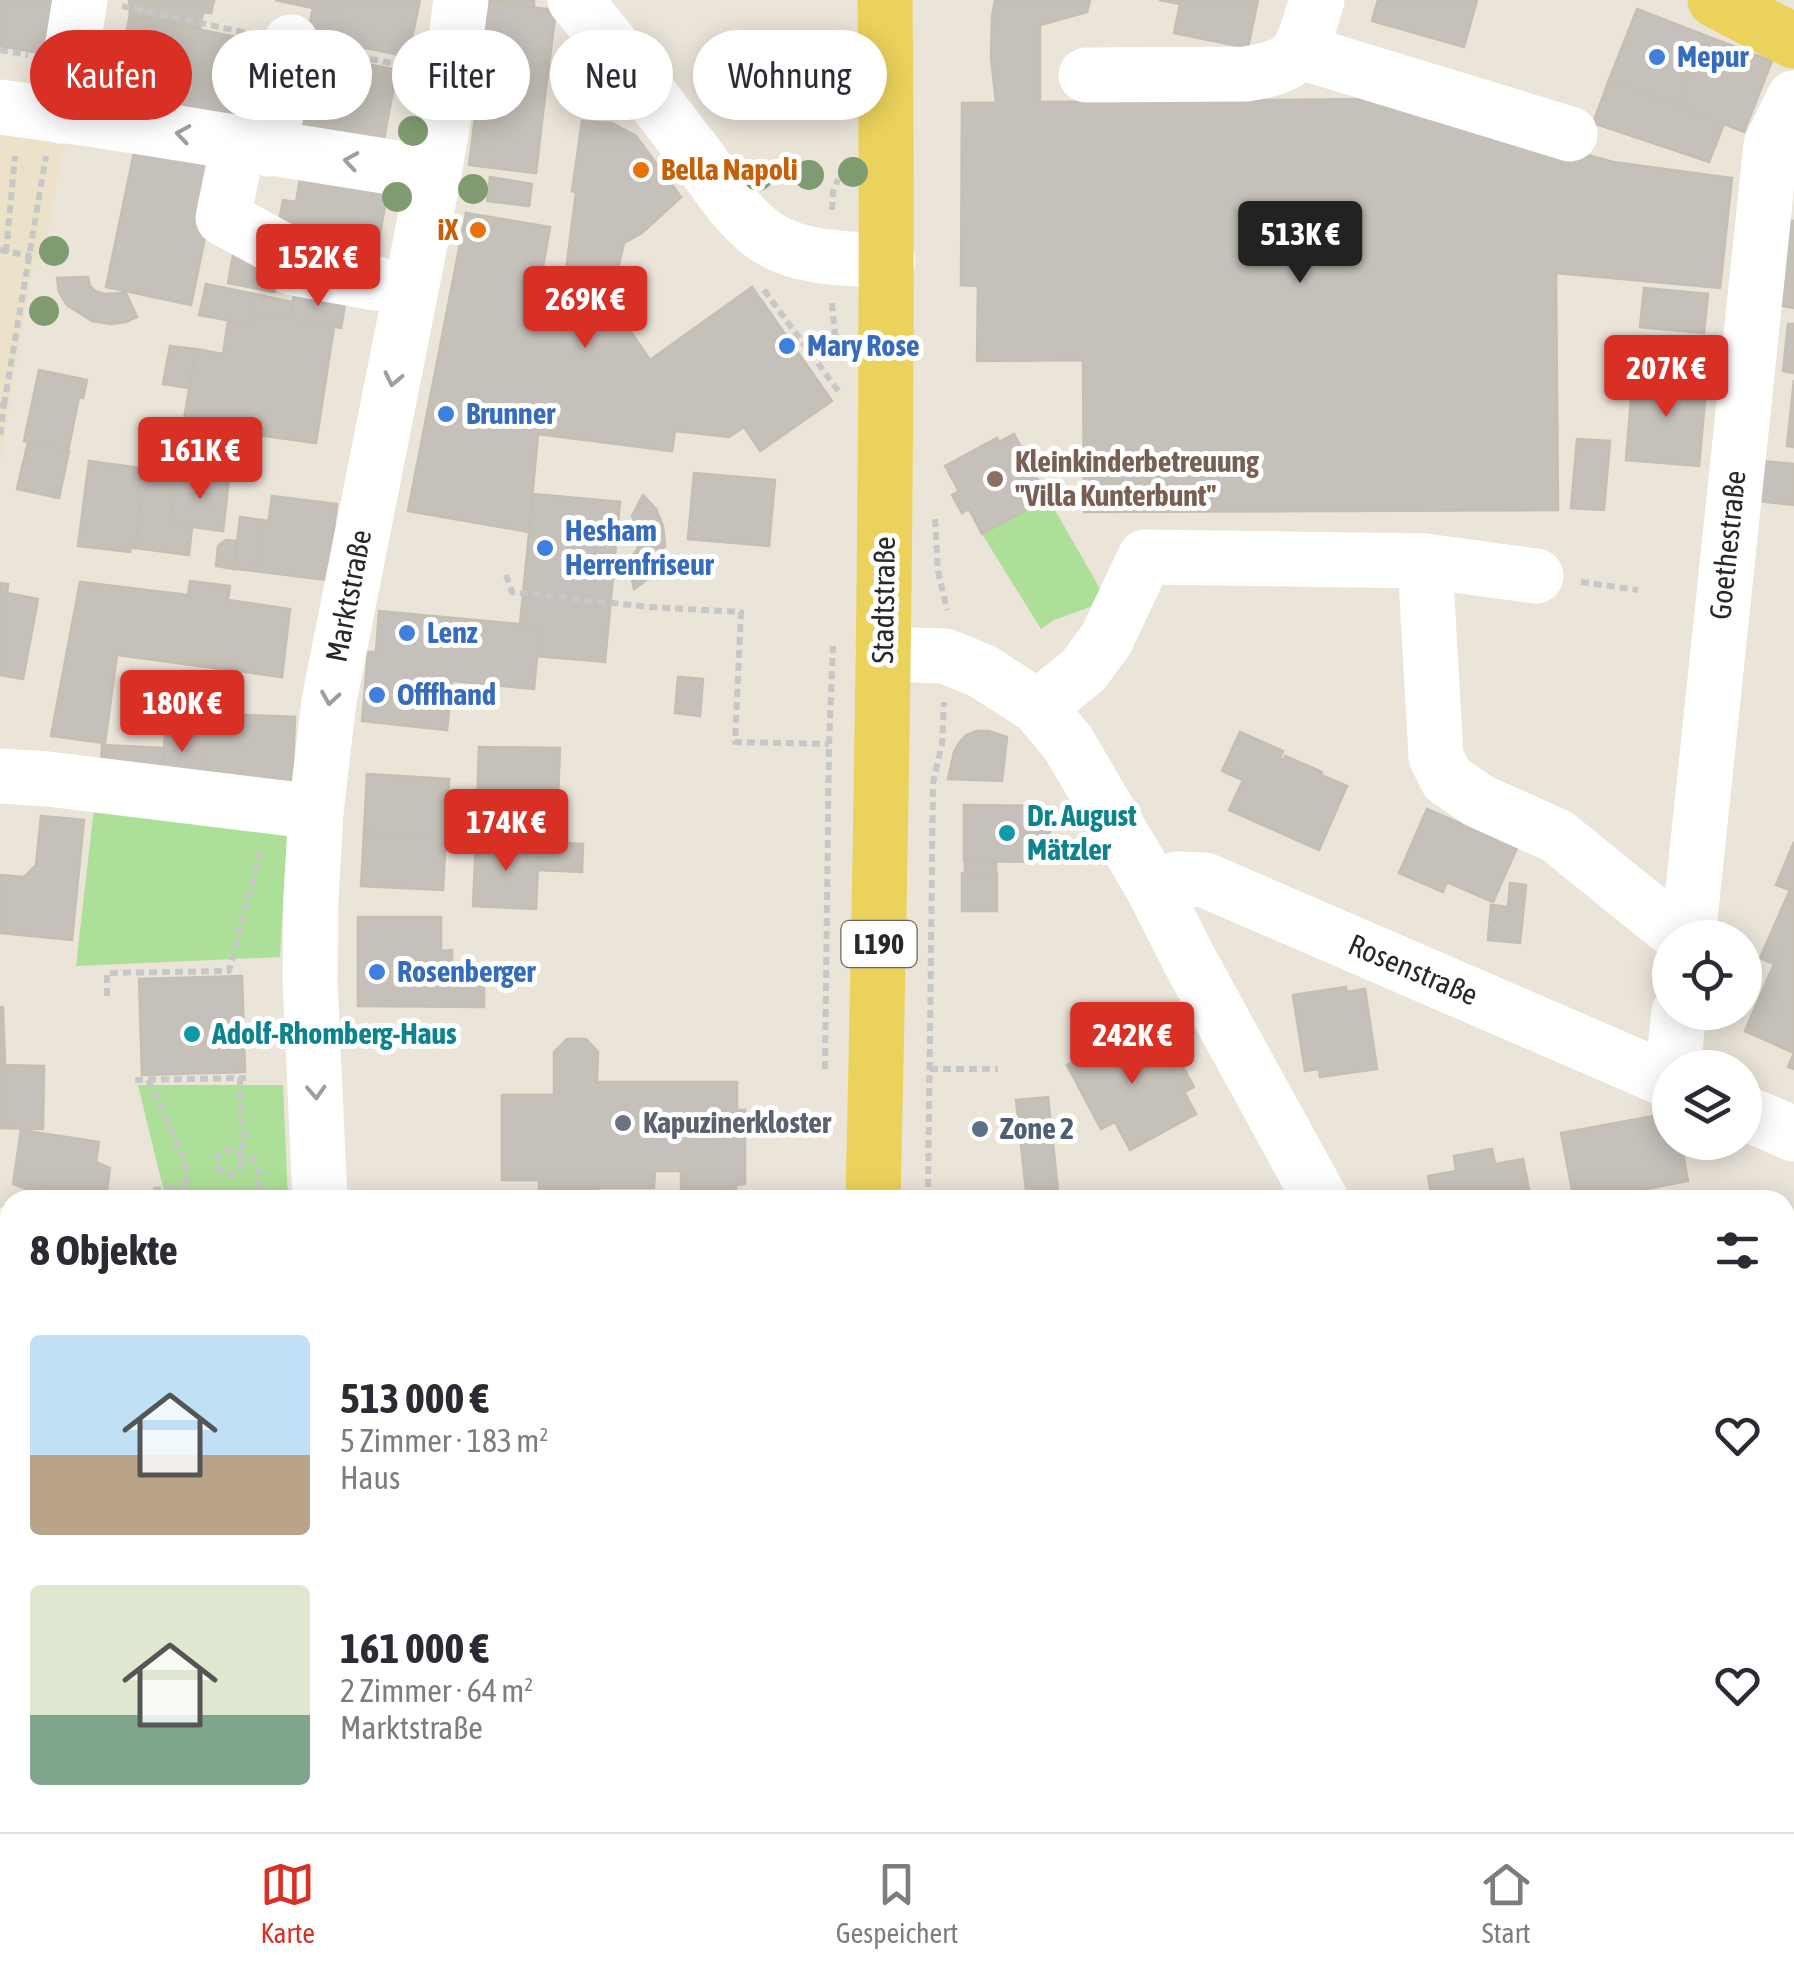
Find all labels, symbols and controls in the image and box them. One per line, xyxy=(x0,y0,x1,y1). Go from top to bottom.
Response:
chip: Kaufen xyxy=(30,30,192,120)
chip: Mieten xyxy=(212,30,372,120)
chip: Filter xyxy=(392,30,530,120)
chip: Neu xyxy=(550,30,673,120)
chip: Wohnung xyxy=(693,30,887,120)
place label: Mepur xyxy=(1677,39,1749,73)
marker: Mepur xyxy=(1646,46,1668,68)
one-way arrow xyxy=(175,125,192,146)
one-way arrow xyxy=(343,152,360,173)
place label: Bella Napoli xyxy=(661,152,798,186)
marker: Bella Napoli xyxy=(630,159,652,181)
pin: 513K € xyxy=(1219,201,1381,286)
place label: iX xyxy=(438,212,458,246)
text: 513K € xyxy=(1260,215,1340,252)
marker: iX xyxy=(467,219,489,241)
pin: 152K € xyxy=(237,224,399,309)
text: 152K € xyxy=(278,238,358,275)
pin: 269K € xyxy=(504,266,666,351)
text: 269K € xyxy=(545,280,625,317)
place label: Mary Rose xyxy=(807,328,920,362)
marker: Mary Rose xyxy=(776,335,798,357)
pin: 207K € xyxy=(1585,335,1747,420)
text: 207K € xyxy=(1626,349,1706,386)
one-way arrow xyxy=(383,370,404,387)
place label: Brunner xyxy=(466,396,556,430)
marker: Brunner xyxy=(435,403,457,425)
pin: 161K € xyxy=(119,417,281,502)
text: 161K € xyxy=(160,431,240,468)
place label: Kleinkinderbetreuung "Villa Kunterbunt" xyxy=(1015,444,1259,512)
marker: Kleinkinderbetreuung "Villa Kunterbunt" xyxy=(984,468,1006,490)
street label: Goethestraße xyxy=(1702,469,1752,621)
place label: Hesham Herrenfriseur xyxy=(565,513,715,581)
street label: Marktstraße xyxy=(319,527,377,665)
street label: Stadtstraße xyxy=(865,536,901,664)
marker: Hesham Herrenfriseur xyxy=(534,537,556,559)
place label: Lenz xyxy=(427,615,478,649)
marker: Lenz xyxy=(396,622,418,644)
pin: 180K € xyxy=(101,670,263,755)
place label: Offfhand xyxy=(397,677,496,711)
text: 180K € xyxy=(142,684,222,721)
marker: Offfhand xyxy=(366,684,388,706)
one-way arrow xyxy=(320,690,341,706)
pin: 174K € xyxy=(425,789,587,874)
place label: Dr. August Mätzler xyxy=(1027,798,1137,866)
text: 174K € xyxy=(466,803,546,840)
marker: Dr. August Mätzler xyxy=(996,822,1018,844)
map controls xyxy=(1652,920,1762,1160)
button: locate xyxy=(1652,920,1762,1030)
road number: L190 xyxy=(842,921,916,967)
street label: Rosenstraße xyxy=(1344,927,1483,1011)
place label: Rosenberger xyxy=(397,954,537,988)
marker: Rosenberger xyxy=(366,961,388,983)
pin: 242K € xyxy=(1051,1002,1213,1087)
place label: Adolf-Rhomberg-Haus xyxy=(211,1016,457,1050)
text: 242K € xyxy=(1092,1016,1172,1053)
marker: Adolf-Rhomberg-Haus xyxy=(181,1023,203,1045)
button: layers xyxy=(1652,1050,1762,1160)
one-way arrow xyxy=(305,1084,326,1100)
place label: Kapuzinerkloster xyxy=(643,1105,832,1139)
place label: Zone 2 xyxy=(1000,1111,1074,1145)
marker: Kapuzinerkloster xyxy=(612,1112,634,1134)
marker: Zone 2 xyxy=(969,1118,991,1140)
icon: filters xyxy=(1710,1223,1765,1278)
text: 8 Objekte xyxy=(30,1226,178,1274)
text: 513 000 € xyxy=(340,1374,489,1422)
icon: home xyxy=(110,1375,230,1495)
icon: heart xyxy=(1710,1408,1765,1463)
text: 5 Zimmer · 183 m² xyxy=(340,1422,548,1459)
text: Haus xyxy=(340,1459,400,1496)
text: 161 000 € xyxy=(340,1624,489,1672)
icon: home xyxy=(110,1625,230,1745)
icon: heart xyxy=(1710,1658,1765,1713)
text: 2 Zimmer · 64 m² xyxy=(340,1672,533,1709)
text: Marktstraße xyxy=(340,1709,483,1746)
tab: Karte xyxy=(260,1857,315,1949)
tab: Gespeichert xyxy=(836,1857,958,1949)
tab: Start xyxy=(1479,1857,1534,1949)

